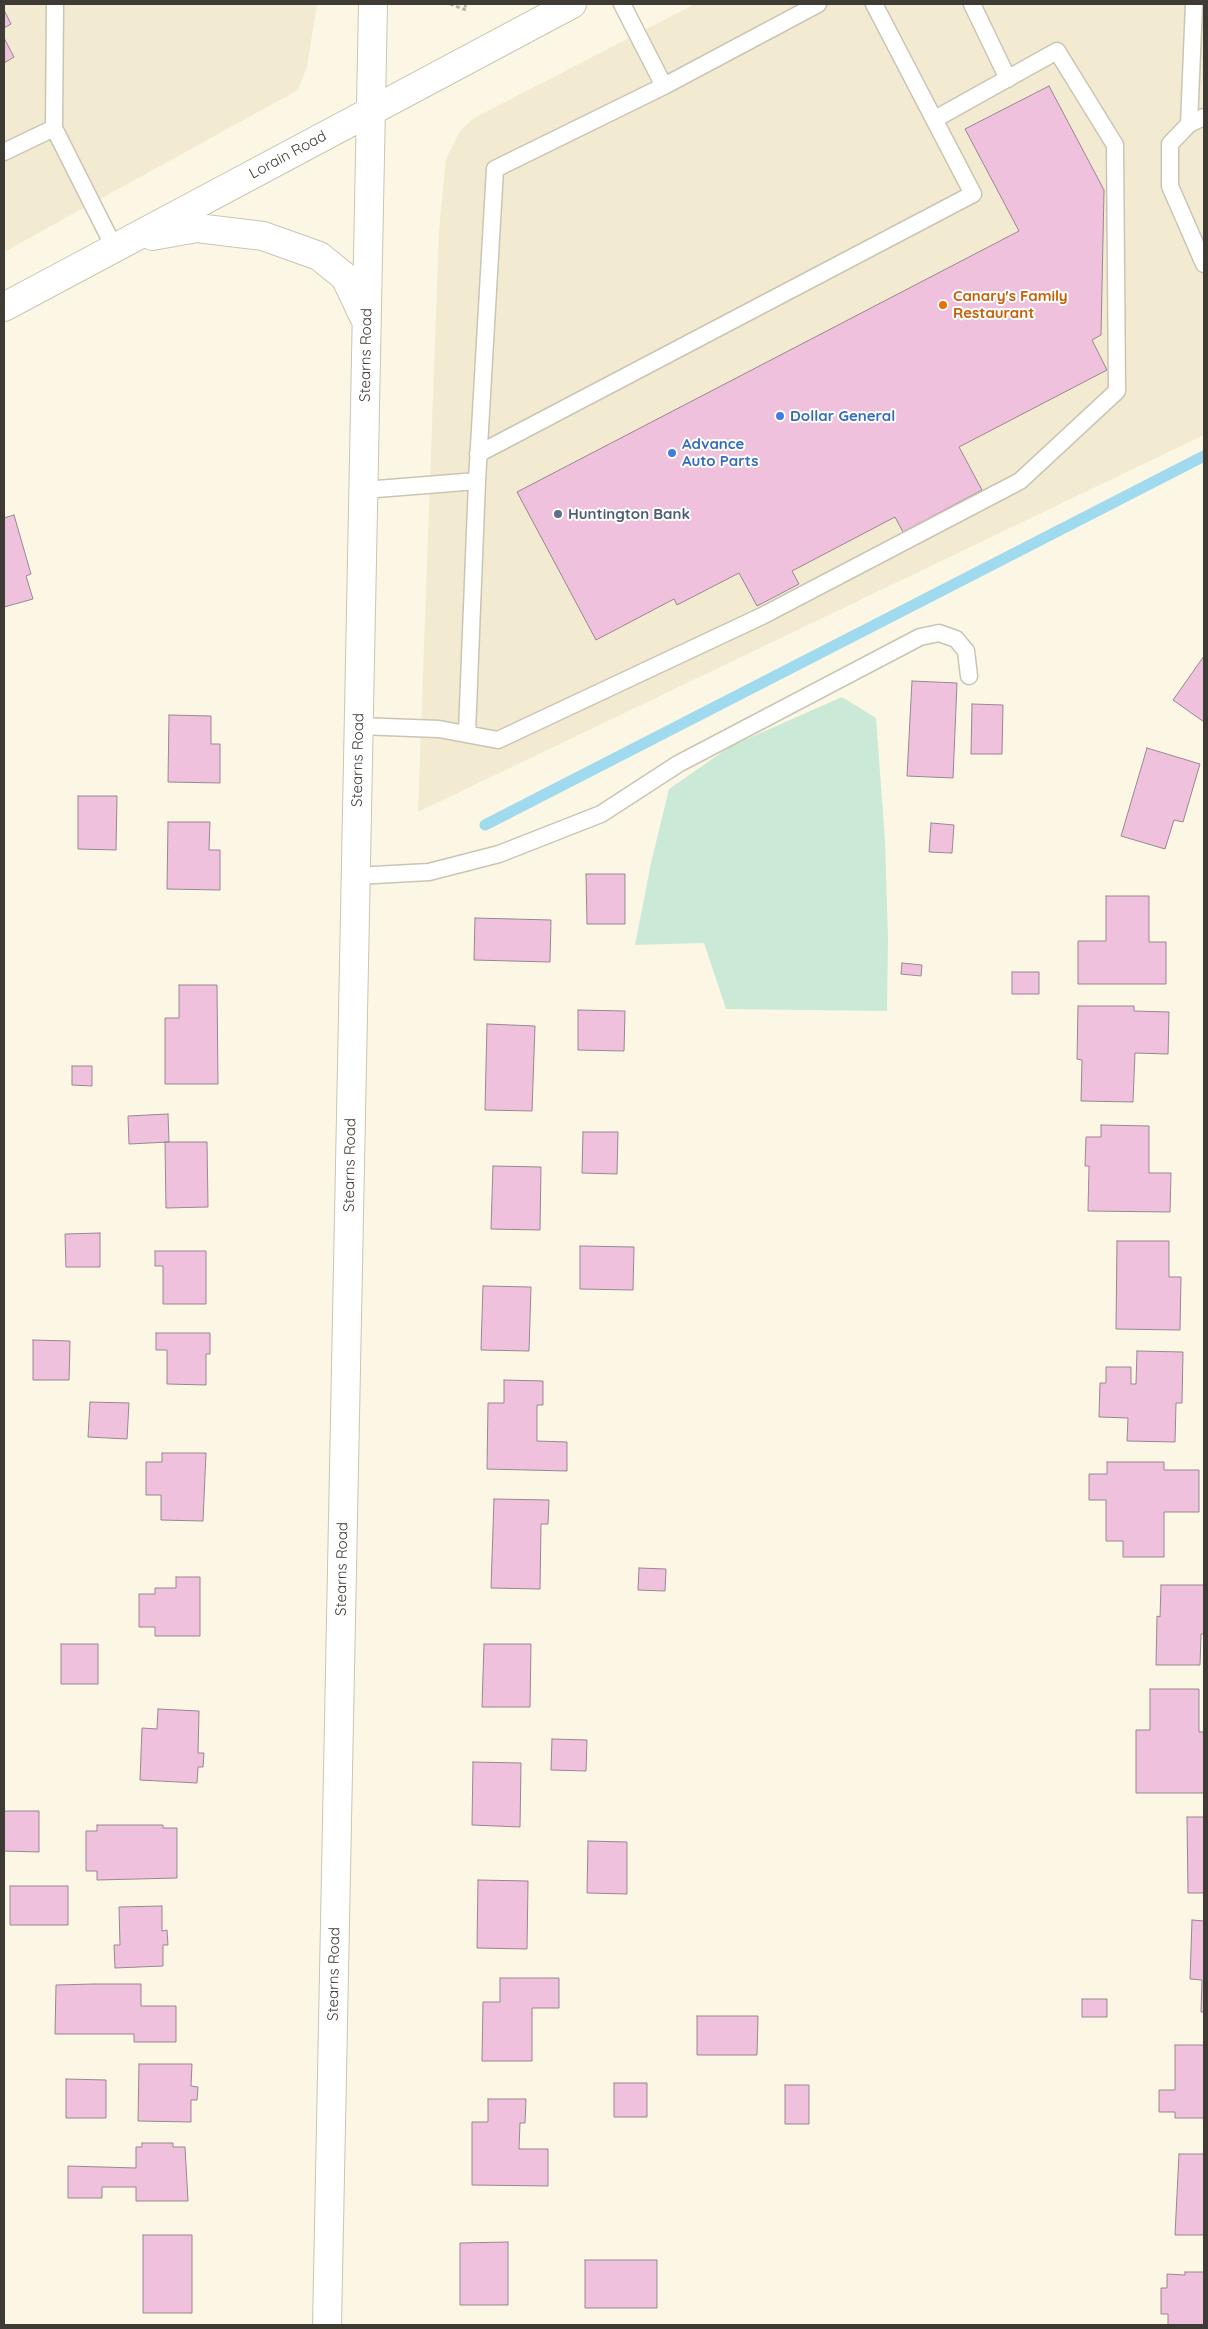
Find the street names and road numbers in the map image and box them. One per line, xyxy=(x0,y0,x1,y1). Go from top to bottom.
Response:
street label: Lorain Road xyxy=(246,127,330,183)
street label: Stearns Road xyxy=(356,308,376,402)
street label: Stearns Road xyxy=(348,713,368,807)
street label: Stearns Road xyxy=(340,1118,360,1212)
street label: Stearns Road xyxy=(332,1522,352,1616)
street label: Stearns Road xyxy=(324,1927,344,2021)

